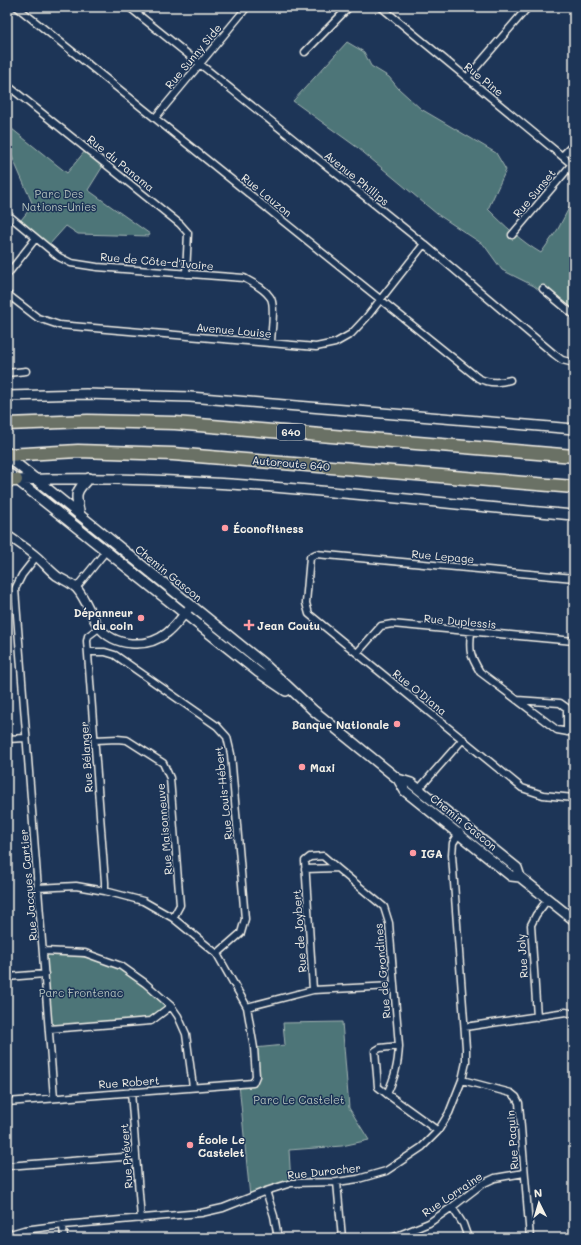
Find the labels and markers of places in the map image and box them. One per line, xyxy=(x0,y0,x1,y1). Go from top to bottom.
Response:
place label: Éconofitness xyxy=(233,521,304,536)
marker: Éconofitness xyxy=(220,523,230,533)
place label: Dépanneur du coin xyxy=(74,605,133,633)
marker: Dépanneur du coin xyxy=(136,613,146,623)
place label: Jean Coutu xyxy=(257,618,320,633)
marker: Jean Coutu xyxy=(244,620,254,630)
place label: Banque Nationale xyxy=(292,717,389,732)
marker: Banque Nationale xyxy=(392,719,402,729)
place label: Maxi xyxy=(310,760,335,775)
marker: Maxi xyxy=(297,762,307,772)
place label: IGA xyxy=(421,846,443,861)
marker: IGA xyxy=(408,848,418,858)
place label: École Le Castelet xyxy=(198,1132,245,1160)
marker: École Le Castelet xyxy=(185,1140,195,1150)

